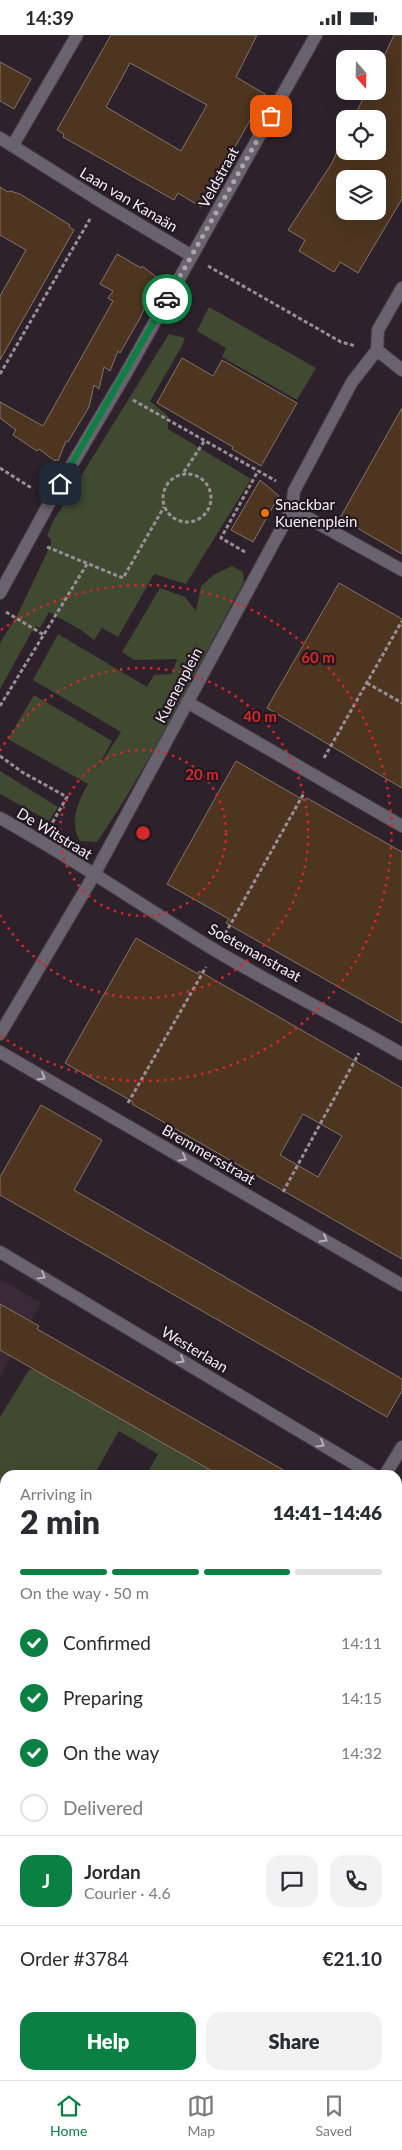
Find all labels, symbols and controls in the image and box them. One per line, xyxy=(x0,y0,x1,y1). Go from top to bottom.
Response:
text: 14:39 xyxy=(25,6,74,29)
north arrow xyxy=(336,50,386,100)
map controls xyxy=(336,50,386,220)
pin xyxy=(250,95,292,137)
icon: bag xyxy=(257,102,285,130)
button: locate xyxy=(336,110,386,160)
street label: Veldstraat xyxy=(194,143,242,210)
street label: Laan van Kanaän xyxy=(77,163,181,235)
button: layers xyxy=(336,170,386,220)
courier xyxy=(142,274,192,324)
icon: car xyxy=(153,285,181,313)
pin xyxy=(39,463,81,505)
icon: home xyxy=(46,470,74,498)
place label: Snackbar Kuenenplein xyxy=(275,495,357,530)
marker: Snackbar Kuenenplein xyxy=(259,507,271,519)
street label: Kuenenplein xyxy=(151,644,205,726)
text: 60 m xyxy=(301,648,335,666)
text: 40 m xyxy=(243,707,277,725)
text: 20 m xyxy=(185,765,219,783)
street label: De Witstraat xyxy=(14,803,96,863)
centre of rings xyxy=(134,824,152,842)
street label: Soetemanstraat xyxy=(205,919,305,985)
one-way arrow xyxy=(37,1070,46,1080)
street label: Bremmersstraat xyxy=(159,1120,259,1188)
one-way arrow xyxy=(178,1152,187,1162)
one-way arrow xyxy=(318,1233,327,1243)
one-way arrow xyxy=(37,1270,46,1280)
street label: Westerlaan xyxy=(158,1322,232,1376)
one-way arrow xyxy=(176,1354,185,1363)
one-way arrow xyxy=(315,1437,324,1447)
text: Arriving in xyxy=(20,1484,93,1503)
text: 14:41–14:46 xyxy=(273,1501,382,1524)
text: 2 min xyxy=(20,1502,100,1541)
text: On the way · 50 m xyxy=(20,1583,149,1602)
icon: check xyxy=(20,1629,48,1657)
text: Confirmed xyxy=(63,1631,151,1654)
text: 14:11 xyxy=(341,1633,382,1652)
icon: check xyxy=(20,1684,48,1712)
text: Preparing xyxy=(63,1686,143,1709)
text: 14:15 xyxy=(341,1688,382,1707)
icon: check xyxy=(20,1739,48,1767)
text: On the way xyxy=(63,1741,159,1764)
text: 14:32 xyxy=(341,1743,382,1762)
text: Delivered xyxy=(63,1796,143,1819)
button: chat xyxy=(266,1855,318,1907)
button: phone xyxy=(330,1855,382,1907)
text: Jordan xyxy=(84,1860,141,1883)
text: J xyxy=(42,1869,50,1892)
text: Courier · 4.6 xyxy=(84,1883,171,1902)
text: Order #3784 xyxy=(20,1947,129,1970)
text: €21.10 xyxy=(322,1947,382,1970)
button: Help xyxy=(20,2012,196,2070)
button: Share xyxy=(206,2012,382,2070)
tab: Home xyxy=(50,2092,87,2139)
tab: Map xyxy=(187,2092,215,2139)
tab: Saved xyxy=(315,2092,352,2139)

